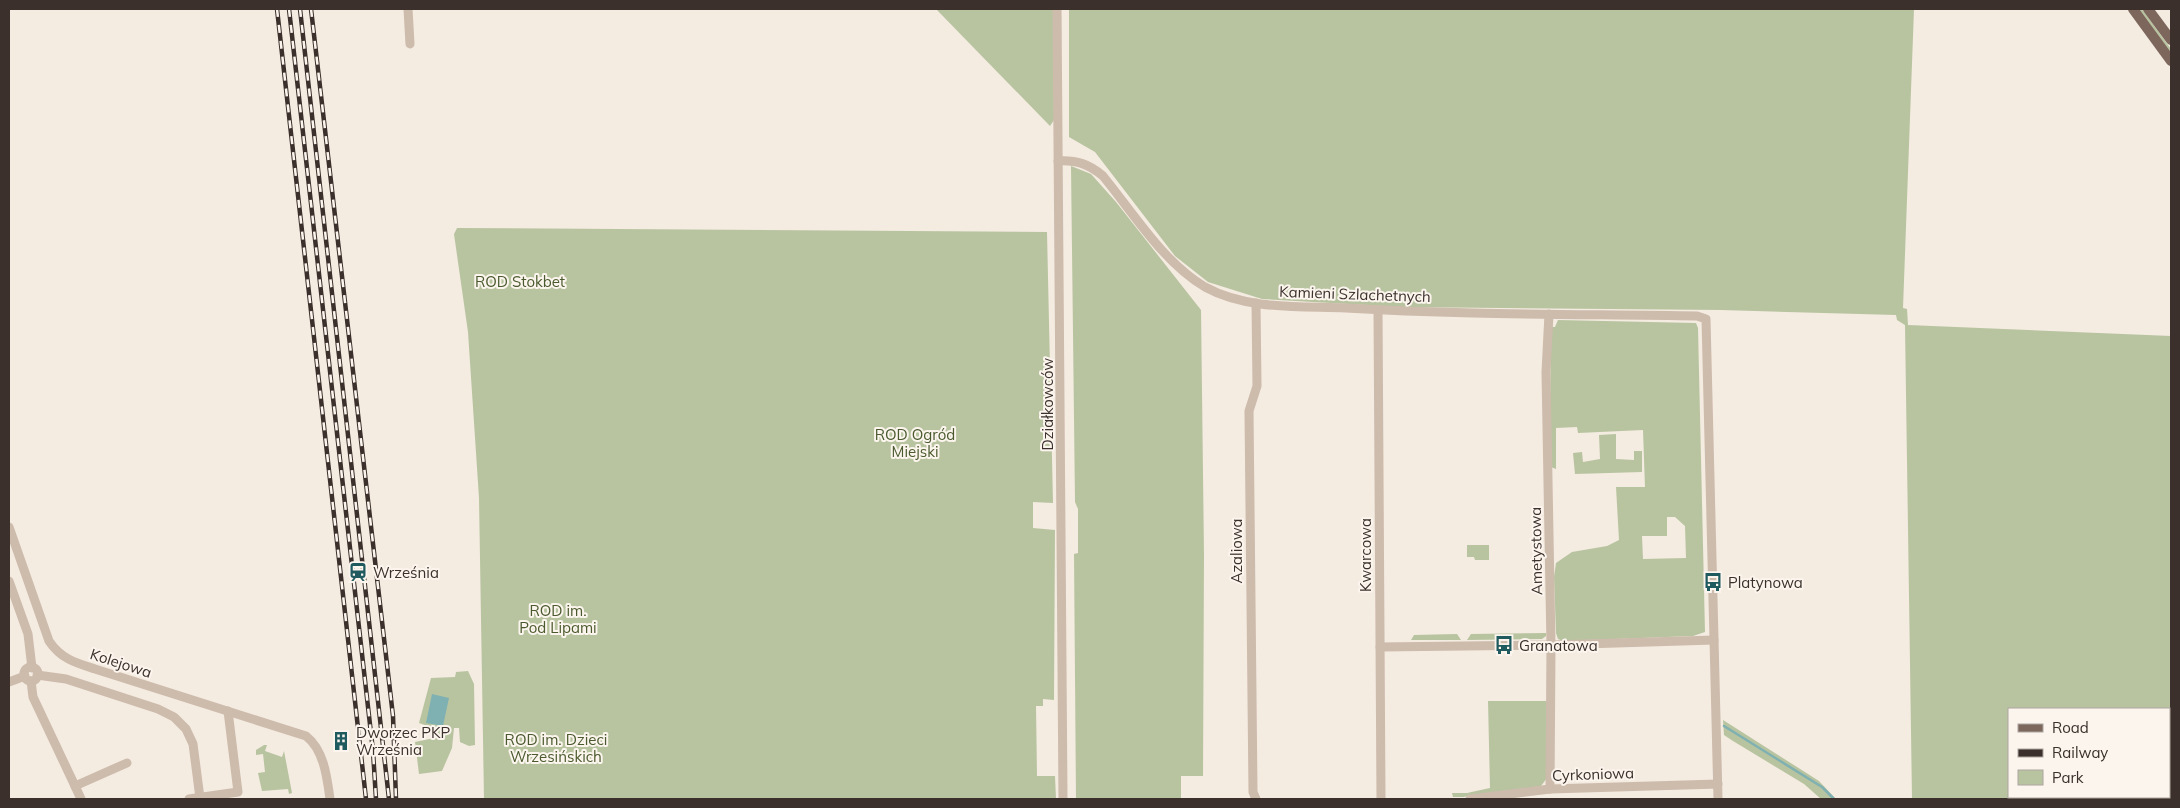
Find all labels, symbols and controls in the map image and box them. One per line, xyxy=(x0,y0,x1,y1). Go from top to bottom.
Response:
park label: ROD Stokbet xyxy=(475,272,565,291)
street label: Kamieni Szlachetnych xyxy=(1279,282,1431,306)
street label: Działkowców xyxy=(1038,358,1057,450)
park label: ROD Ogród Miejski xyxy=(875,425,955,461)
street label: Ametystowa xyxy=(1526,507,1546,595)
street label: Azaliowa xyxy=(1227,518,1246,584)
street label: Kwarcowa xyxy=(1356,518,1375,592)
station icon: Września xyxy=(347,561,369,583)
place label: Września xyxy=(373,563,439,582)
bus stop icon: Platynowa xyxy=(1702,571,1724,593)
place label: Platynowa xyxy=(1728,573,1803,592)
park label: ROD im. Pod Lipami xyxy=(519,601,597,637)
bus stop icon: Granatowa xyxy=(1493,634,1515,656)
place label: Granatowa xyxy=(1519,636,1598,655)
street label: Kolejowa xyxy=(88,644,154,682)
legend xyxy=(2008,708,2170,798)
text: Road xyxy=(2052,718,2089,737)
place label: Dworzec PKP Września xyxy=(356,723,451,759)
building icon: Dworzec PKP Września xyxy=(330,730,352,752)
park label: ROD im. Dzieci Wrzesińskich xyxy=(505,730,607,766)
text: Railway xyxy=(2052,743,2108,762)
street label: Cyrkoniowa xyxy=(1552,763,1634,785)
text: Park xyxy=(2052,768,2084,787)

